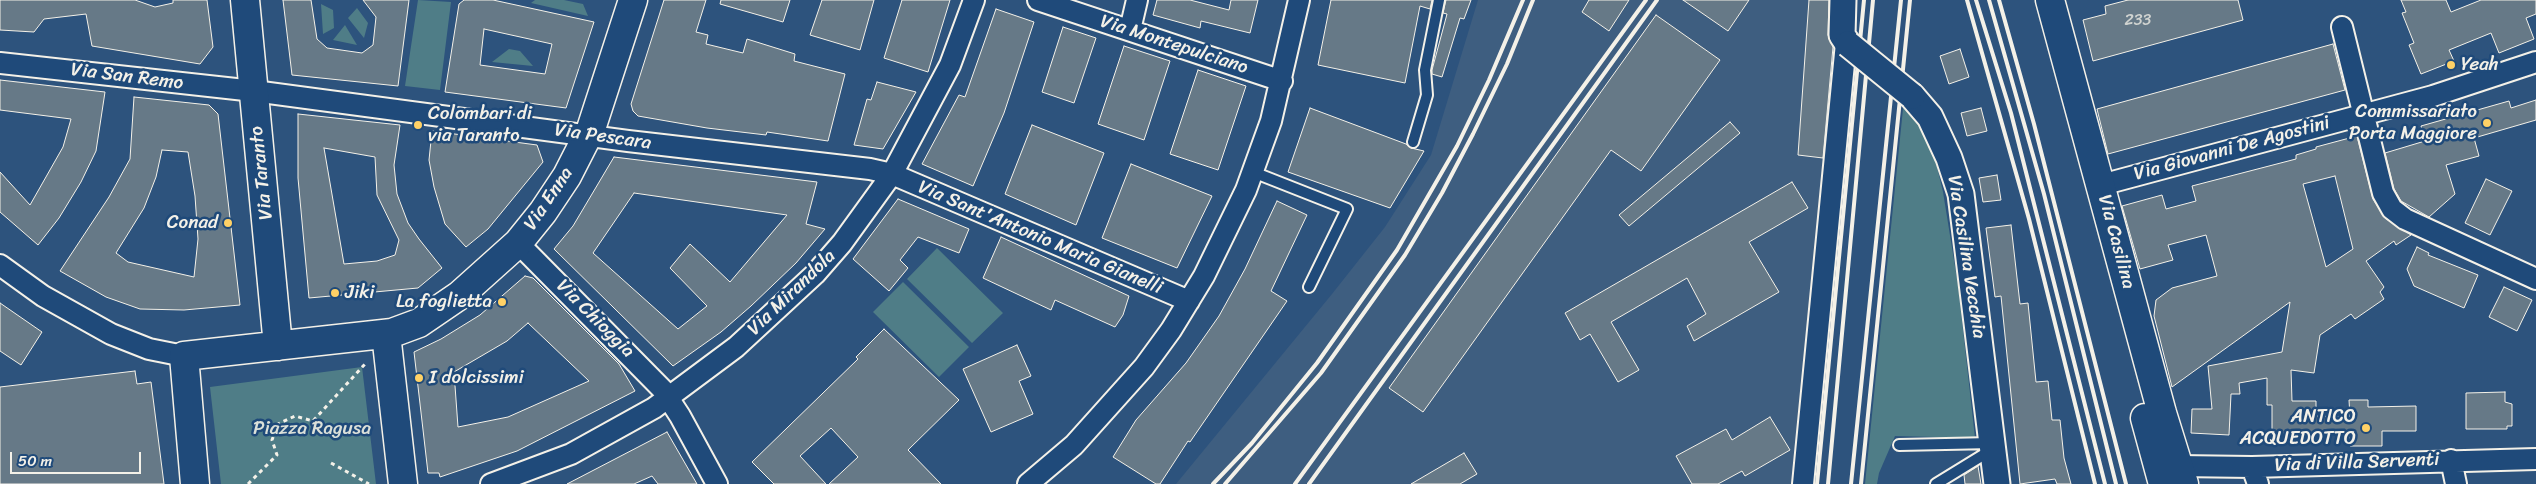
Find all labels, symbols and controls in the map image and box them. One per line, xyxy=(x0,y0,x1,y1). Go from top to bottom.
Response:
street label: Via Montepulciano xyxy=(1097,10,1251,80)
house number: 233 xyxy=(2125,11,2151,31)
place label: Yeah xyxy=(2461,54,2499,76)
street label: Via San Remo xyxy=(69,59,185,95)
marker: Yeah xyxy=(2445,59,2457,71)
place label: Commissariato Porta Maggiore xyxy=(2349,101,2477,145)
place label: Colombari di via Taranto xyxy=(428,103,532,147)
street label: Via Giovanni De Agostini xyxy=(2132,112,2332,186)
marker: Commissariato Porta Maggiore xyxy=(2481,117,2493,129)
marker: Colombari di via Taranto xyxy=(412,119,424,131)
street label: Via Pescara xyxy=(553,119,653,155)
street label: Via Taranto xyxy=(246,125,278,221)
street label: Via Enna xyxy=(520,163,578,235)
street label: Via Casilina Vecchia xyxy=(1942,174,1990,340)
street label: Via Sant'Antonio Maria Gianelli xyxy=(914,176,1166,300)
street label: Via Casilina xyxy=(2092,192,2140,292)
place label: Conad xyxy=(167,212,218,234)
marker: Conad xyxy=(222,217,234,229)
street label: Via Mirandola xyxy=(743,245,841,341)
street label: Via Chioggia xyxy=(551,275,639,363)
place label: Jiki xyxy=(345,282,374,304)
marker: Jiki xyxy=(329,287,341,299)
place label: La foglietta xyxy=(396,291,492,313)
marker: La foglietta xyxy=(496,296,508,308)
place label: I dolcissimi xyxy=(429,367,524,389)
marker: I dolcissimi xyxy=(413,372,425,384)
place label: ANTICO ACQUEDOTTO xyxy=(2240,406,2356,450)
park label: Piazza Ragusa xyxy=(253,418,371,440)
marker: ANTICO ACQUEDOTTO xyxy=(2360,422,2372,434)
scale bar xyxy=(12,442,144,474)
text: 50 m xyxy=(18,448,52,474)
street label: Via di Villa Serventi xyxy=(2274,449,2440,477)

